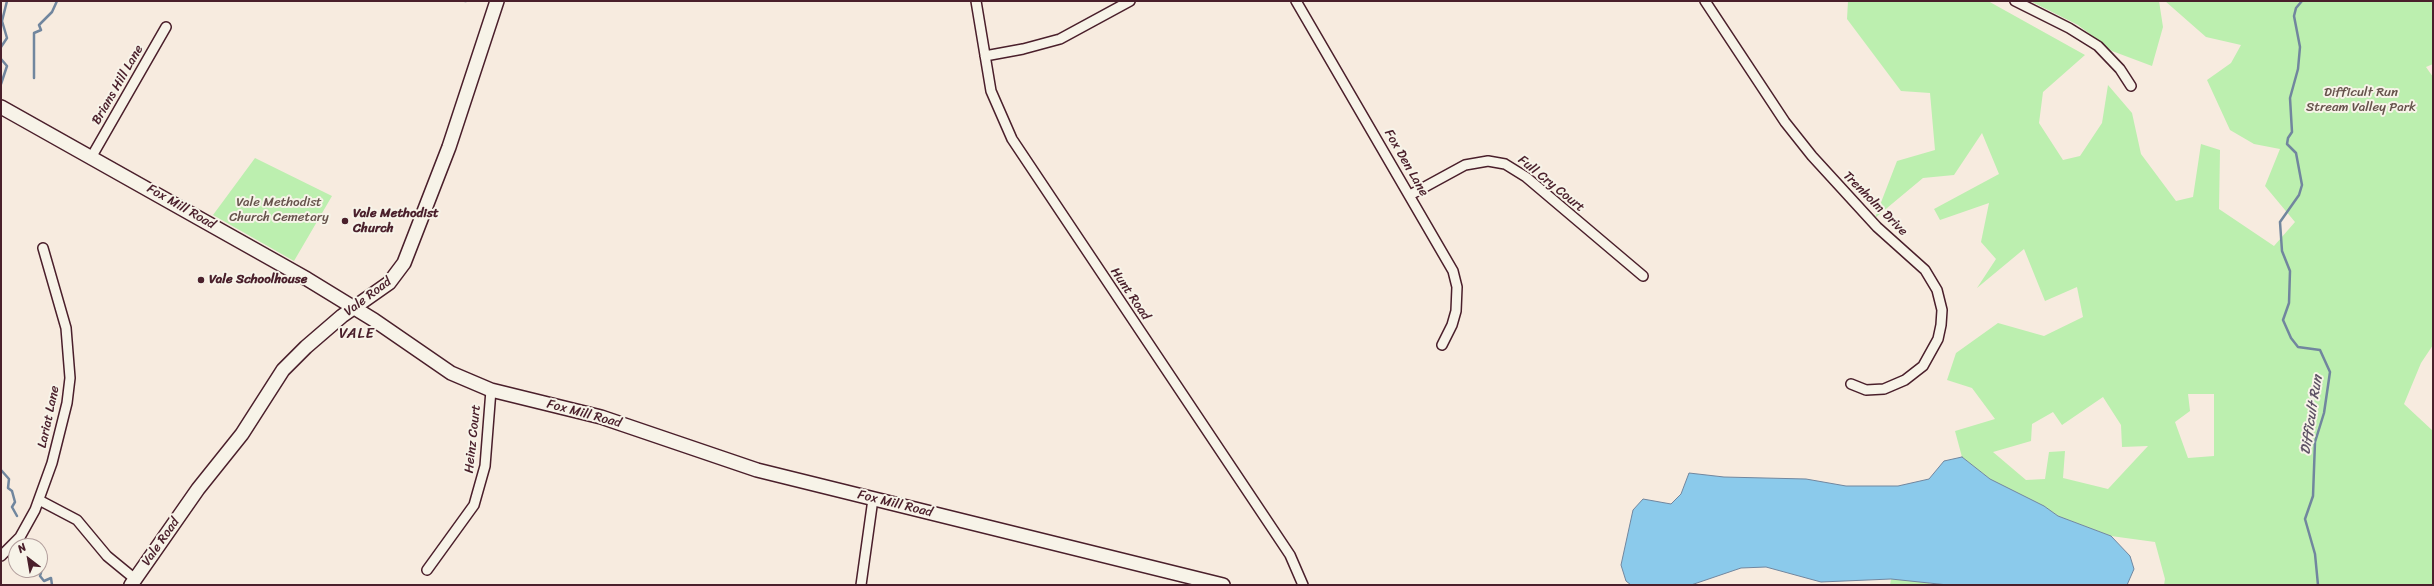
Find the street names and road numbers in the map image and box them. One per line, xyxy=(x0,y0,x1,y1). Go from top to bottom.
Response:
street label: Brians Hill Lane xyxy=(89,42,147,128)
street label: Fox Den Lane xyxy=(1381,127,1431,199)
street label: Full Cry Court xyxy=(1515,152,1587,216)
street label: Trenholm Drive xyxy=(1839,168,1911,240)
street label: Fox Mill Road xyxy=(144,181,218,233)
street label: Hunt Road xyxy=(1107,265,1153,323)
street label: Vale Road xyxy=(341,274,395,320)
street label: Lariat Lane xyxy=(35,384,63,450)
street label: Fox Mill Road xyxy=(545,397,623,431)
street label: Heinz Court xyxy=(462,404,484,474)
street label: Fox Mill Road xyxy=(856,487,934,521)
street label: Vale Road xyxy=(139,515,183,569)

